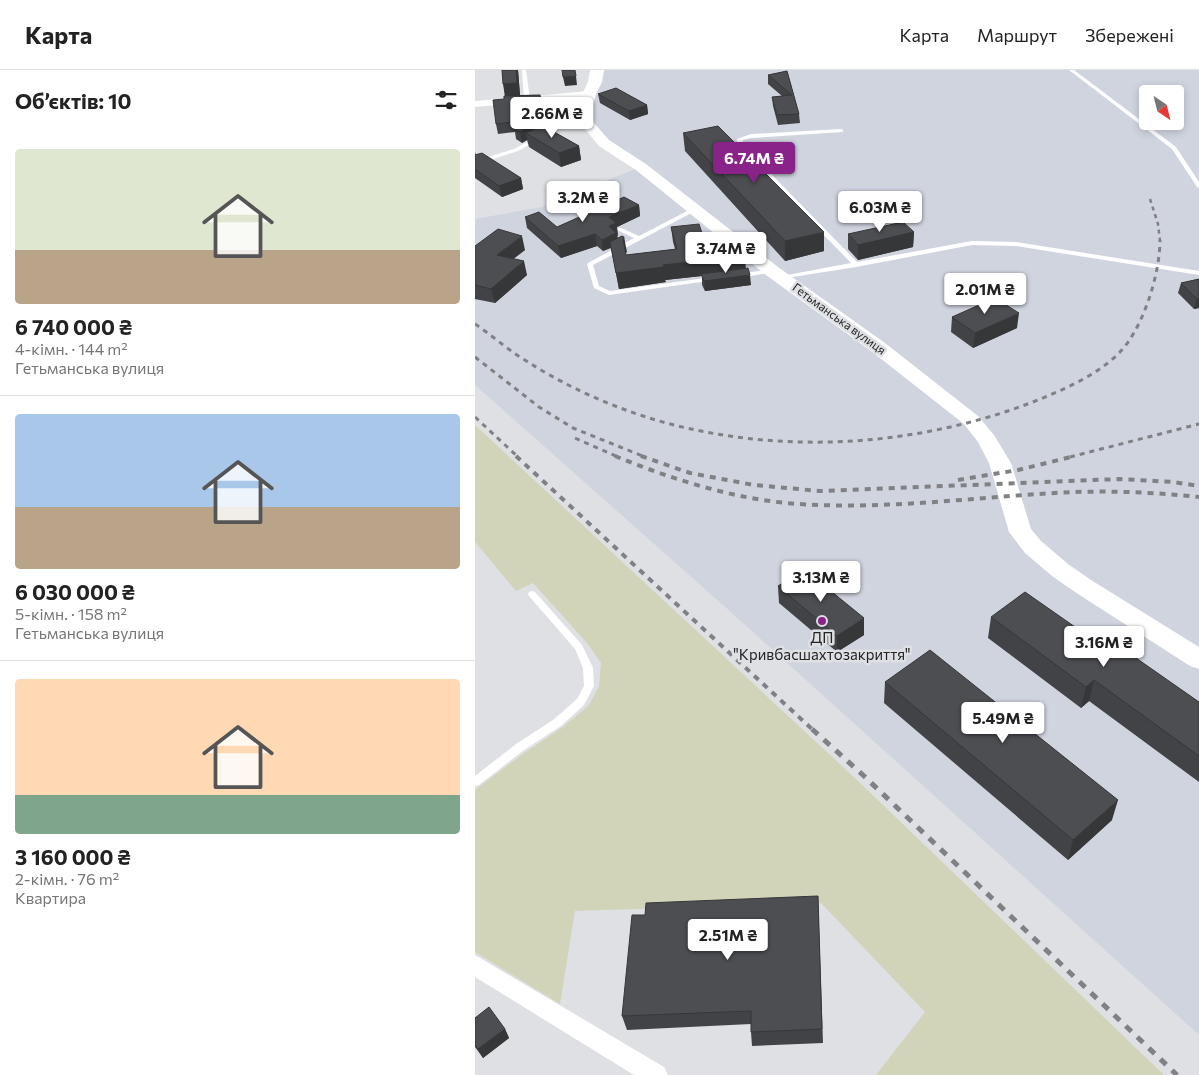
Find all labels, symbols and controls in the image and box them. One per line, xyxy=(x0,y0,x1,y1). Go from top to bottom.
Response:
text: Карта xyxy=(25,20,92,49)
text: Карта xyxy=(899,24,949,46)
text: Маршрут xyxy=(977,24,1057,46)
text: Збережені xyxy=(1085,24,1174,46)
north arrow xyxy=(1139,85,1184,130)
map controls xyxy=(1139,85,1184,130)
icon: filters xyxy=(432,86,460,114)
text: Об’єктів: 10 xyxy=(15,88,131,113)
pin: 2.66M ₴ xyxy=(506,97,598,139)
text: 2.66M ₴ xyxy=(521,103,583,122)
pin: 6.74M ₴ xyxy=(708,142,800,184)
text: 6.74M ₴ xyxy=(724,148,784,167)
pin: 3.2M ₴ xyxy=(542,180,624,223)
icon: home xyxy=(193,181,283,271)
text: 3.2M ₴ xyxy=(558,187,608,206)
pin: 6.03M ₴ xyxy=(834,190,926,233)
text: 6.03M ₴ xyxy=(849,197,911,216)
pin: 3.74M ₴ xyxy=(680,232,772,274)
text: 3.74M ₴ xyxy=(696,238,756,257)
pin: 2.01M ₴ xyxy=(939,272,1031,315)
text: 2.01M ₴ xyxy=(955,279,1015,298)
street label: Гетьманська вулиця xyxy=(790,280,889,357)
text: 6 740 000 ₴ xyxy=(15,314,132,339)
text: 4-кімн. · 144 m² xyxy=(15,339,128,358)
text: Гетьманська вулиця xyxy=(15,358,164,377)
icon: home xyxy=(193,447,283,537)
pin: 3.13M ₴ xyxy=(775,560,867,603)
text: 3.13M ₴ xyxy=(792,567,850,586)
text: 6 030 000 ₴ xyxy=(15,579,135,604)
text: 5-кімн. · 158 m² xyxy=(15,604,127,623)
marker: ДП "Кривбасшахтозакриття" xyxy=(816,615,828,627)
text: Гетьманська вулиця xyxy=(15,623,164,642)
pin: 3.16M ₴ xyxy=(1058,626,1150,668)
place label: ДП "Кривбасшахтозакриття" xyxy=(733,628,911,663)
text: 3.16M ₴ xyxy=(1075,632,1133,651)
pin: 5.49M ₴ xyxy=(957,702,1049,744)
text: 5.49M ₴ xyxy=(972,708,1034,727)
icon: home xyxy=(193,712,283,802)
text: 3 160 000 ₴ xyxy=(15,844,131,869)
text: 2-кімн. · 76 m² xyxy=(15,869,119,888)
text: Квартира xyxy=(15,888,86,907)
pin: 2.51M ₴ xyxy=(682,918,774,961)
text: 2.51M ₴ xyxy=(699,925,757,944)

